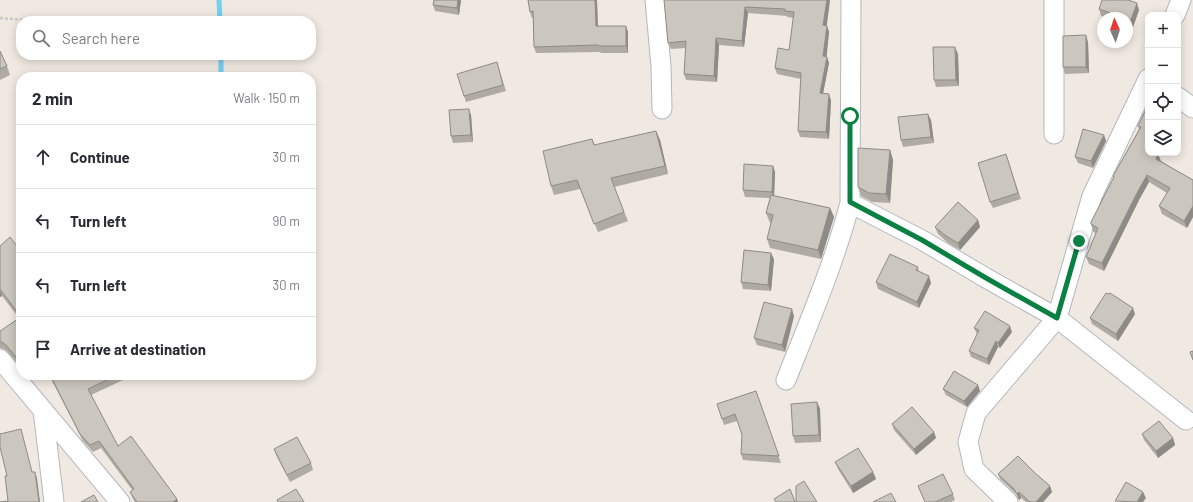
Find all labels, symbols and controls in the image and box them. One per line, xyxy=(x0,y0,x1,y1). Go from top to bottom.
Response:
north arrow xyxy=(1097,12,1133,48)
map controls xyxy=(1145,12,1181,156)
button: + xyxy=(1145,12,1181,48)
search box xyxy=(16,16,316,60)
icon: search xyxy=(30,27,52,49)
text: Search here xyxy=(62,29,140,47)
button: − xyxy=(1145,48,1181,84)
button: locate xyxy=(1145,84,1181,120)
text: 2 min xyxy=(32,88,73,108)
text: Walk · 150 m xyxy=(233,90,300,106)
route start xyxy=(841,107,859,125)
button: layers xyxy=(1145,120,1181,156)
icon: ahead xyxy=(32,146,54,168)
text: Continue xyxy=(70,148,130,166)
text: 30 m xyxy=(273,149,300,165)
icon: left xyxy=(32,210,54,232)
text: Turn left xyxy=(70,212,126,230)
text: 90 m xyxy=(273,213,300,229)
route end xyxy=(1070,232,1088,250)
icon: left xyxy=(32,274,54,296)
text: Turn left xyxy=(70,276,126,294)
text: 30 m xyxy=(273,277,300,293)
icon: arrive xyxy=(32,338,54,360)
text: Arrive at destination xyxy=(70,340,206,358)

